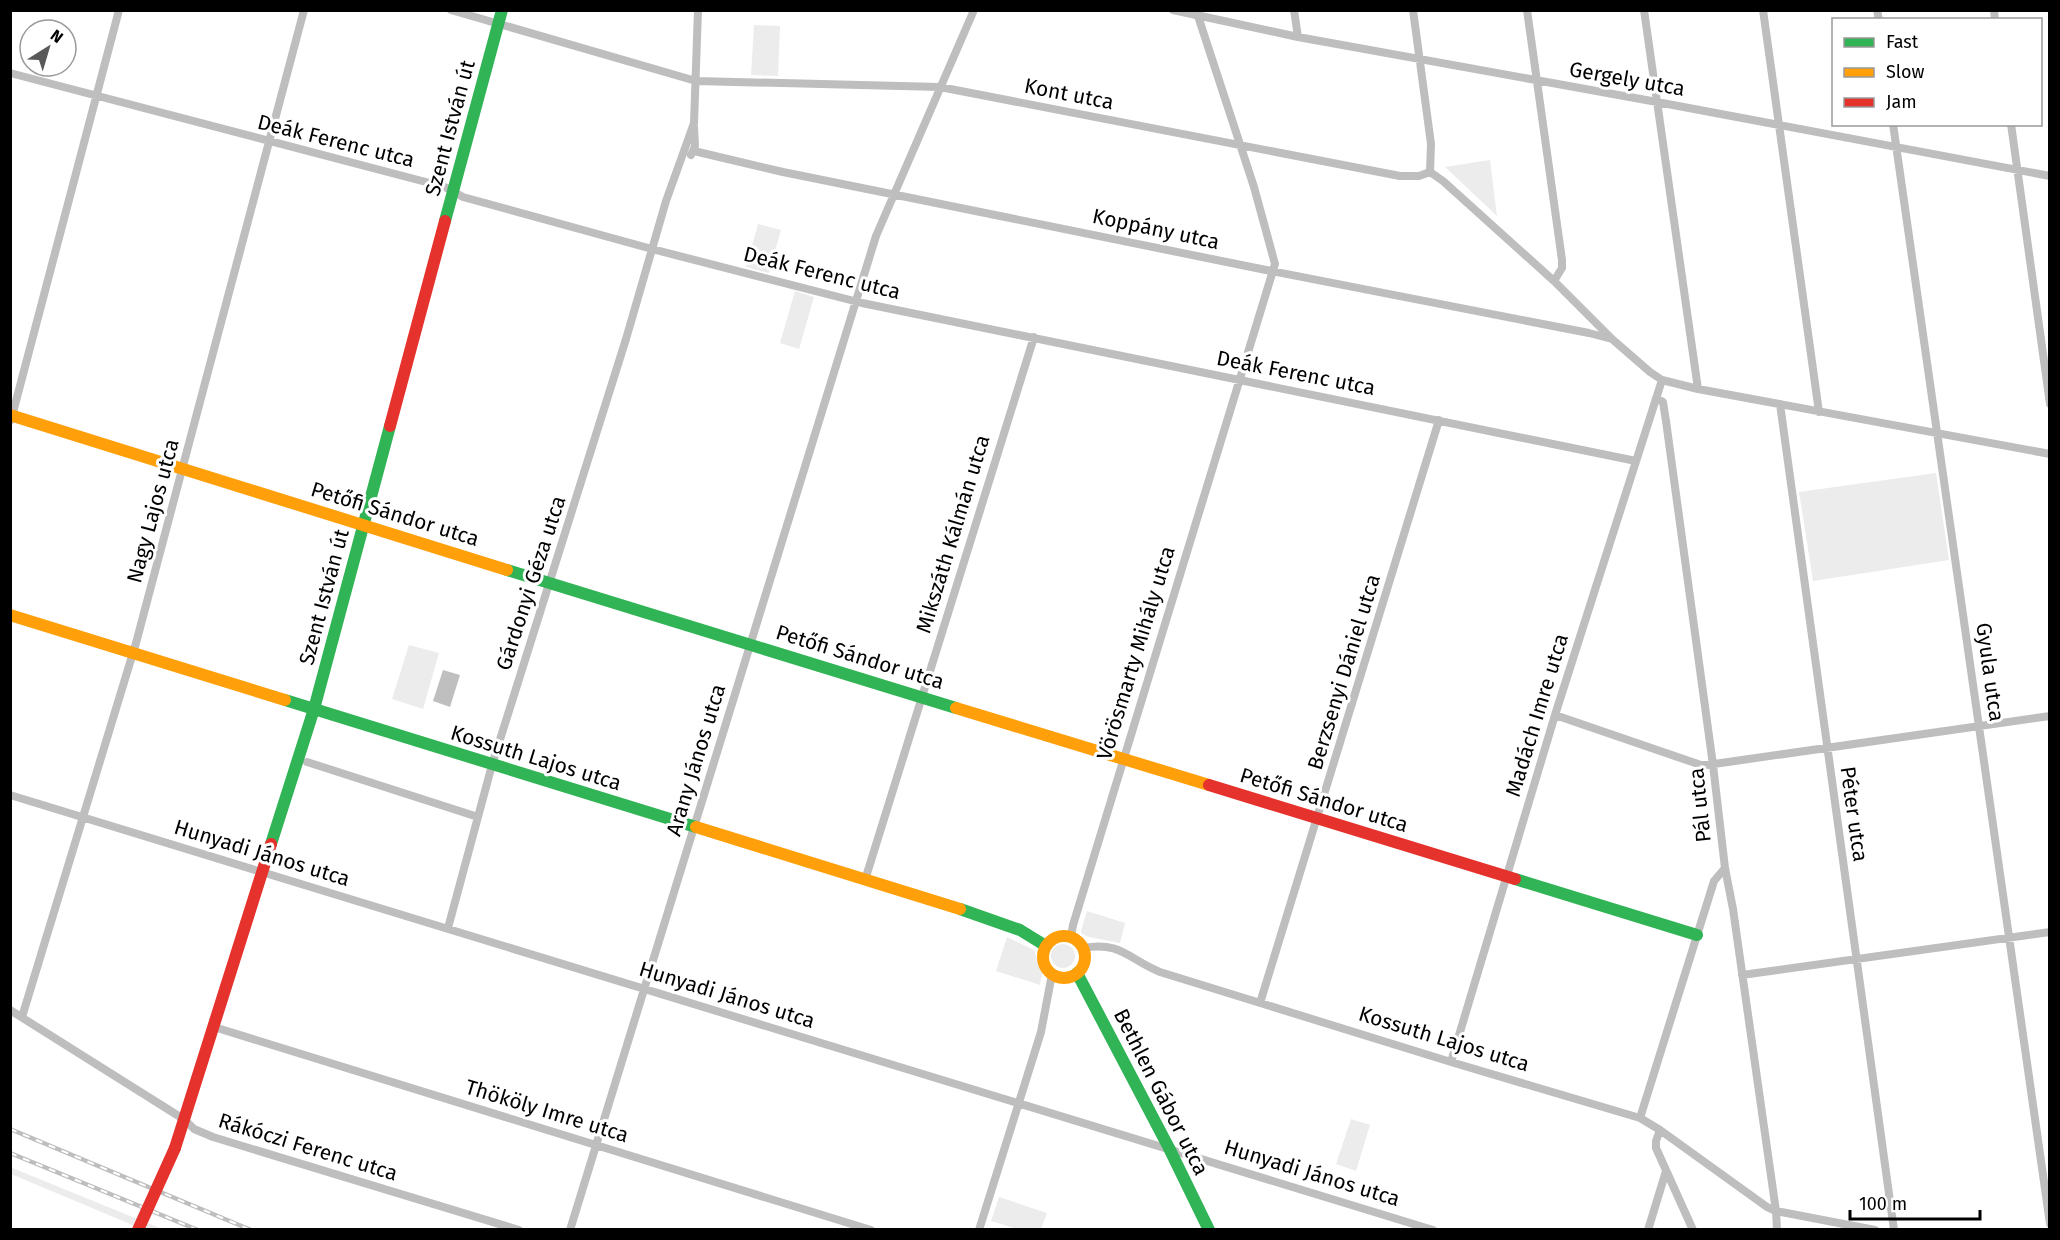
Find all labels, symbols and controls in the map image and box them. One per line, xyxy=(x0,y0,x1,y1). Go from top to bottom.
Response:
north arrow xyxy=(18,18,78,78)
legend xyxy=(1832,18,2042,126)
text: N xyxy=(47,26,67,47)
text: Fast xyxy=(1886,31,1919,53)
street label: Gergely utca xyxy=(1567,56,1687,102)
street label: Szent István út xyxy=(419,57,481,199)
text: Slow xyxy=(1886,61,1925,83)
street label: Kont utca xyxy=(1022,73,1116,115)
text: Jam xyxy=(1886,91,1917,113)
street label: Deák Ferenc utca xyxy=(255,109,417,173)
street label: Koppány utca xyxy=(1090,203,1222,255)
street label: Deák Ferenc utca xyxy=(741,241,903,305)
street label: Deák Ferenc utca xyxy=(1214,345,1378,401)
street label: Mikszáth Kálmán utca xyxy=(910,432,996,636)
street label: Nagy Lajos utca xyxy=(121,436,185,586)
street label: Petőfi Sándor utca xyxy=(308,476,482,552)
street label: Gárdonyi Géza utca xyxy=(491,492,571,674)
street label: Szent István út xyxy=(293,526,355,668)
street label: Vörösmarty Mihály utca xyxy=(1091,543,1181,763)
street label: Berzsenyi Dániel utca xyxy=(1302,571,1386,773)
street label: Petőfi Sándor utca xyxy=(773,619,947,695)
street label: Gyula utca xyxy=(1970,621,2010,723)
street label: Madách Imre utca xyxy=(1500,630,1574,800)
street label: Arany János utca xyxy=(661,681,731,839)
street label: Kossuth Lajos utca xyxy=(447,720,625,796)
street label: Petőfi Sándor utca xyxy=(1237,762,1411,838)
street label: Péter utca xyxy=(1834,765,1874,863)
street label: Pál utca xyxy=(1683,766,1717,844)
street label: Hunyadi János utca xyxy=(171,814,353,892)
street label: Hunyadi János utca xyxy=(636,956,818,1034)
street label: Kossuth Lajos utca xyxy=(1355,1001,1533,1077)
street label: Bethlen Gábor utca xyxy=(1108,1004,1214,1180)
street label: Thököly Imre utca xyxy=(462,1074,632,1148)
street label: Rákóczi Ferenc utca xyxy=(215,1107,401,1187)
street label: Hunyadi János utca xyxy=(1221,1134,1403,1212)
scale bar xyxy=(1850,1183,1980,1221)
text: 100 m xyxy=(1859,1193,1907,1215)

